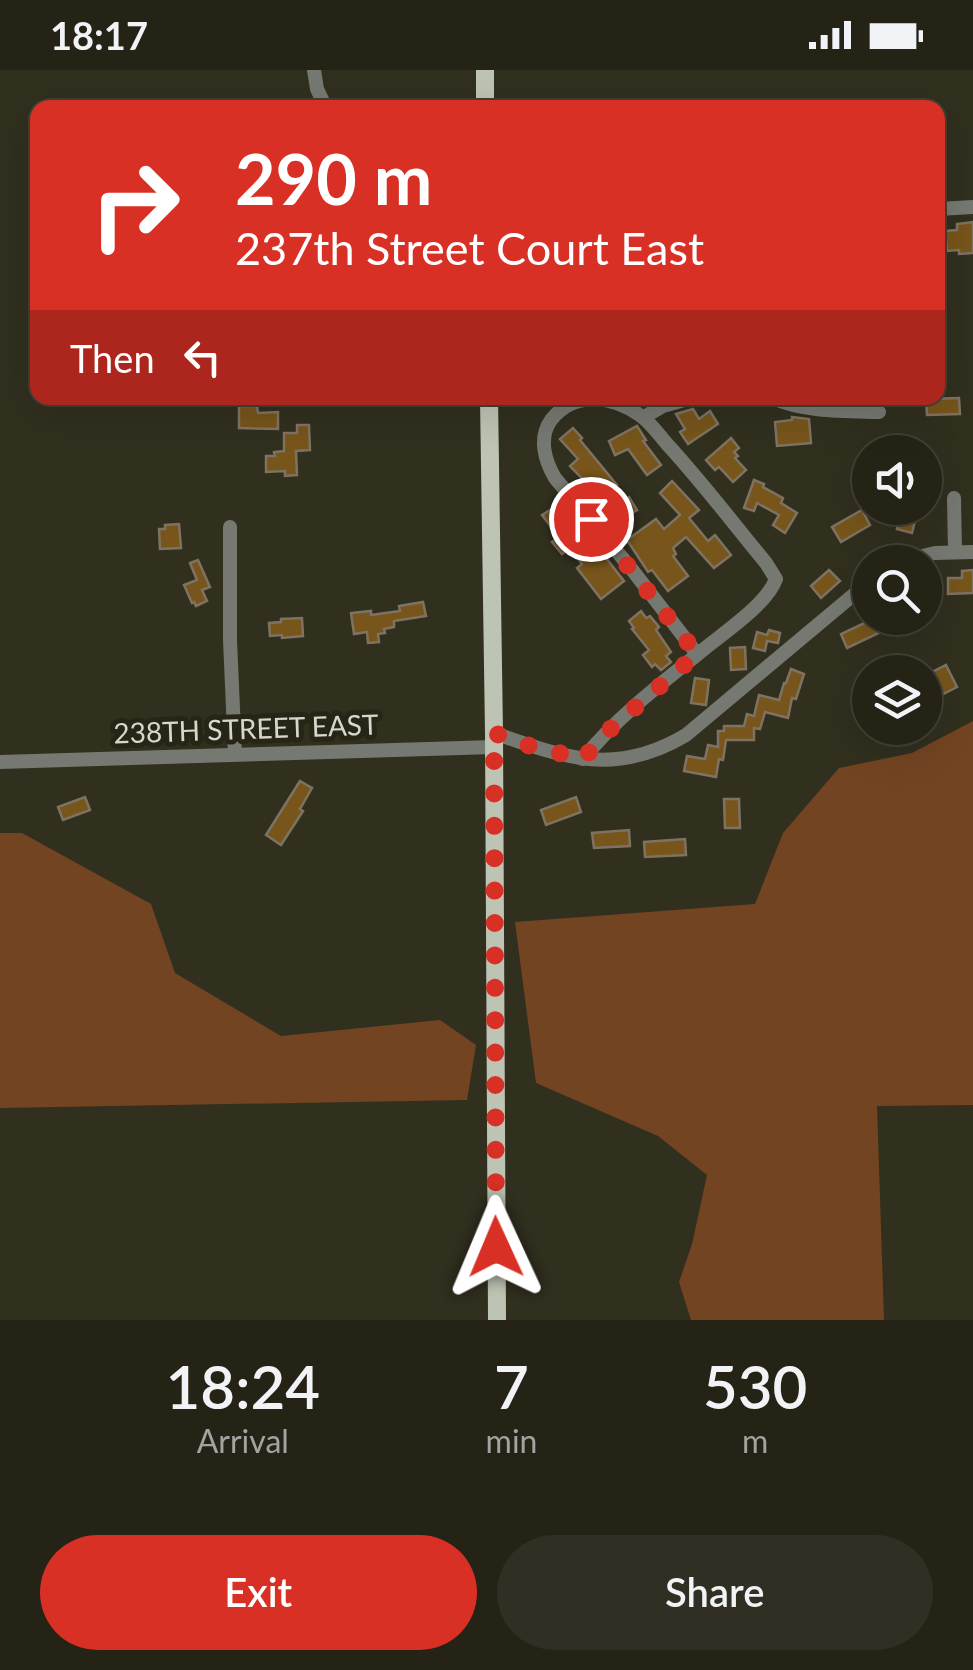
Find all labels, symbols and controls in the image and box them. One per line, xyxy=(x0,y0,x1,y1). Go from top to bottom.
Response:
text: 18:17 xyxy=(50,12,148,58)
text: 290 m xyxy=(235,136,432,220)
icon: right xyxy=(70,140,200,270)
text: 237th Street Court East xyxy=(235,221,704,275)
icon: left xyxy=(175,330,230,385)
text: Then xyxy=(70,335,155,381)
map controls xyxy=(852,435,942,745)
button: sound xyxy=(852,435,942,525)
pin xyxy=(549,477,634,562)
icon: arrive xyxy=(564,492,619,547)
button: search xyxy=(852,545,942,635)
button: layers xyxy=(852,655,942,745)
street label: 238TH STREET EAST xyxy=(113,706,379,750)
position arrow xyxy=(444,1195,548,1299)
text: 18:24 xyxy=(166,1350,320,1422)
text: 7 xyxy=(494,1350,529,1422)
text: 530 xyxy=(703,1350,807,1422)
text: Arrival xyxy=(197,1421,289,1460)
text: min xyxy=(486,1421,537,1460)
text: m xyxy=(742,1421,768,1460)
button: Exit xyxy=(40,1535,477,1650)
button: Share xyxy=(497,1535,933,1650)

